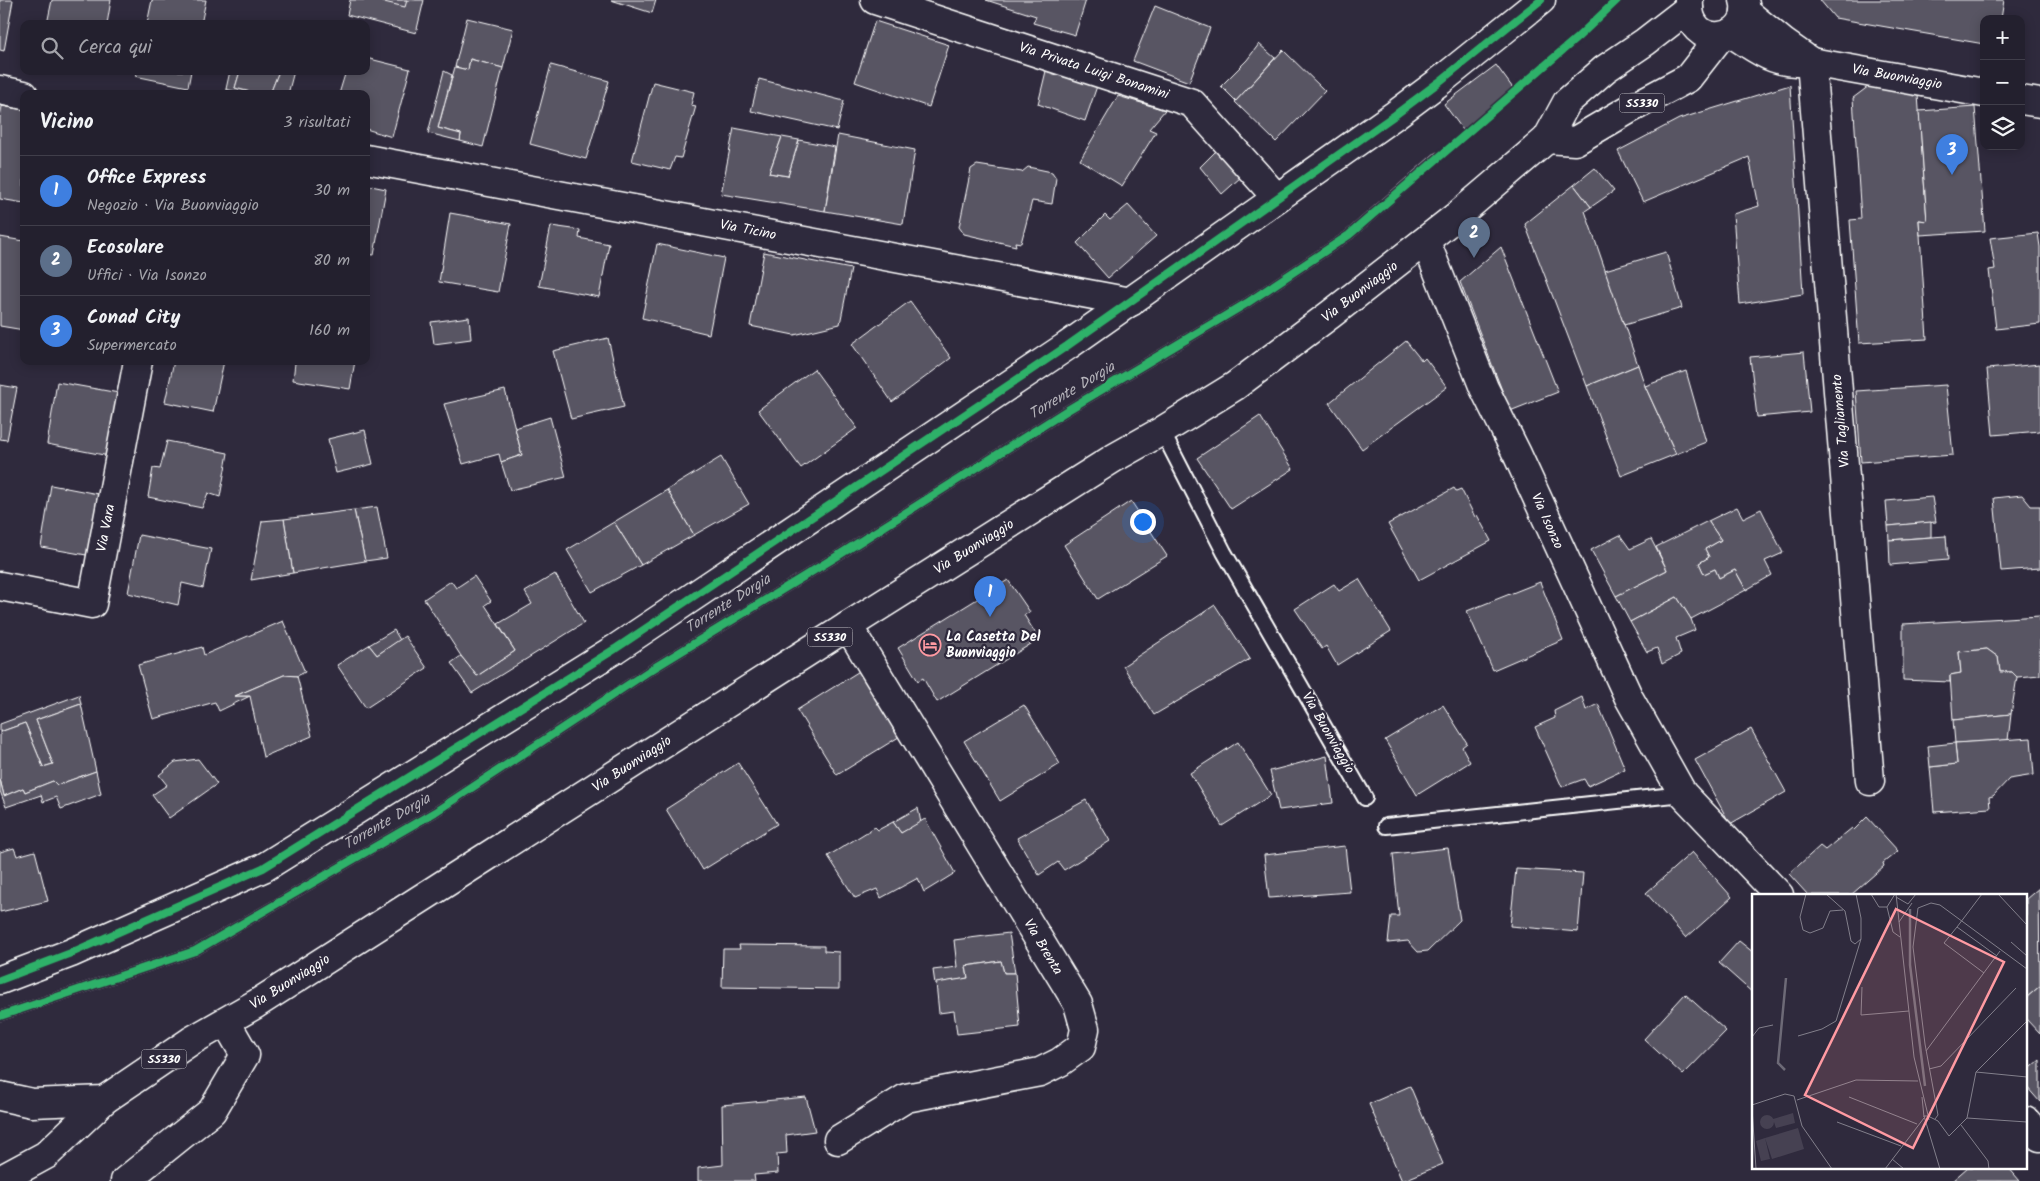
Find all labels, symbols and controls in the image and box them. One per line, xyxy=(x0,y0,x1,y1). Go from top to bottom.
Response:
map controls xyxy=(1980,15,2025,150)
button: + xyxy=(1980,15,2025,60)
search box xyxy=(20,20,370,75)
text: Cerca qui xyxy=(78,33,152,63)
icon: search xyxy=(38,34,66,62)
street label: Via Privata Luigi Bonamini xyxy=(1016,36,1172,106)
street label: Via Buonviaggio xyxy=(1850,58,1944,96)
button: − xyxy=(1980,60,2025,105)
road number: SS330 xyxy=(1620,94,1664,112)
button: layers xyxy=(1980,105,2025,150)
text: Vicino xyxy=(40,106,94,139)
text: 3 risultati xyxy=(283,110,350,135)
pin: 3 xyxy=(1936,134,1968,175)
text: Office Express xyxy=(87,163,206,193)
text: 1 xyxy=(54,178,58,203)
text: 30 m xyxy=(314,178,350,203)
text: Negozio · Via Buonviaggio xyxy=(87,193,259,218)
street label: Via Ticino xyxy=(718,214,778,246)
pin: 2 xyxy=(1458,217,1490,258)
text: Ecosolare xyxy=(87,233,164,263)
text: 2 xyxy=(51,248,61,273)
text: 80 m xyxy=(313,248,350,273)
street label: Via Buonviaggio xyxy=(1317,256,1403,328)
text: Uffici · Via Isonzo xyxy=(87,263,207,288)
text: Conad City xyxy=(87,303,180,333)
text: 3 xyxy=(52,318,60,343)
text: 160 m xyxy=(309,318,350,343)
text: Supermercato xyxy=(87,333,177,358)
water label: Torrente Dorgia xyxy=(1024,355,1121,426)
street label: Via Tagliamento xyxy=(1826,373,1856,469)
street label: Via Isonzo xyxy=(1525,489,1569,553)
street label: Via Vara xyxy=(91,502,121,554)
your location xyxy=(1130,509,1156,535)
street label: Via Buonviaggio xyxy=(929,514,1019,580)
water label: Torrente Dorgia xyxy=(680,568,776,640)
pin: 1 xyxy=(974,576,1006,617)
place label: La Casetta Del Buonviaggio xyxy=(946,626,1041,664)
road number: SS330 xyxy=(808,628,852,646)
hotel icon: La Casetta Del Buonviaggio xyxy=(918,633,942,657)
street label: Via Buonviaggio xyxy=(1296,688,1360,778)
street label: Via Buonviaggio xyxy=(588,730,676,798)
water label: Torrente Dorgia xyxy=(339,787,436,857)
inset map xyxy=(1752,894,2028,1168)
street label: Via Brenta xyxy=(1018,915,1068,979)
street label: Via Buonviaggio xyxy=(245,949,335,1015)
road number: SS330 xyxy=(142,1050,186,1068)

